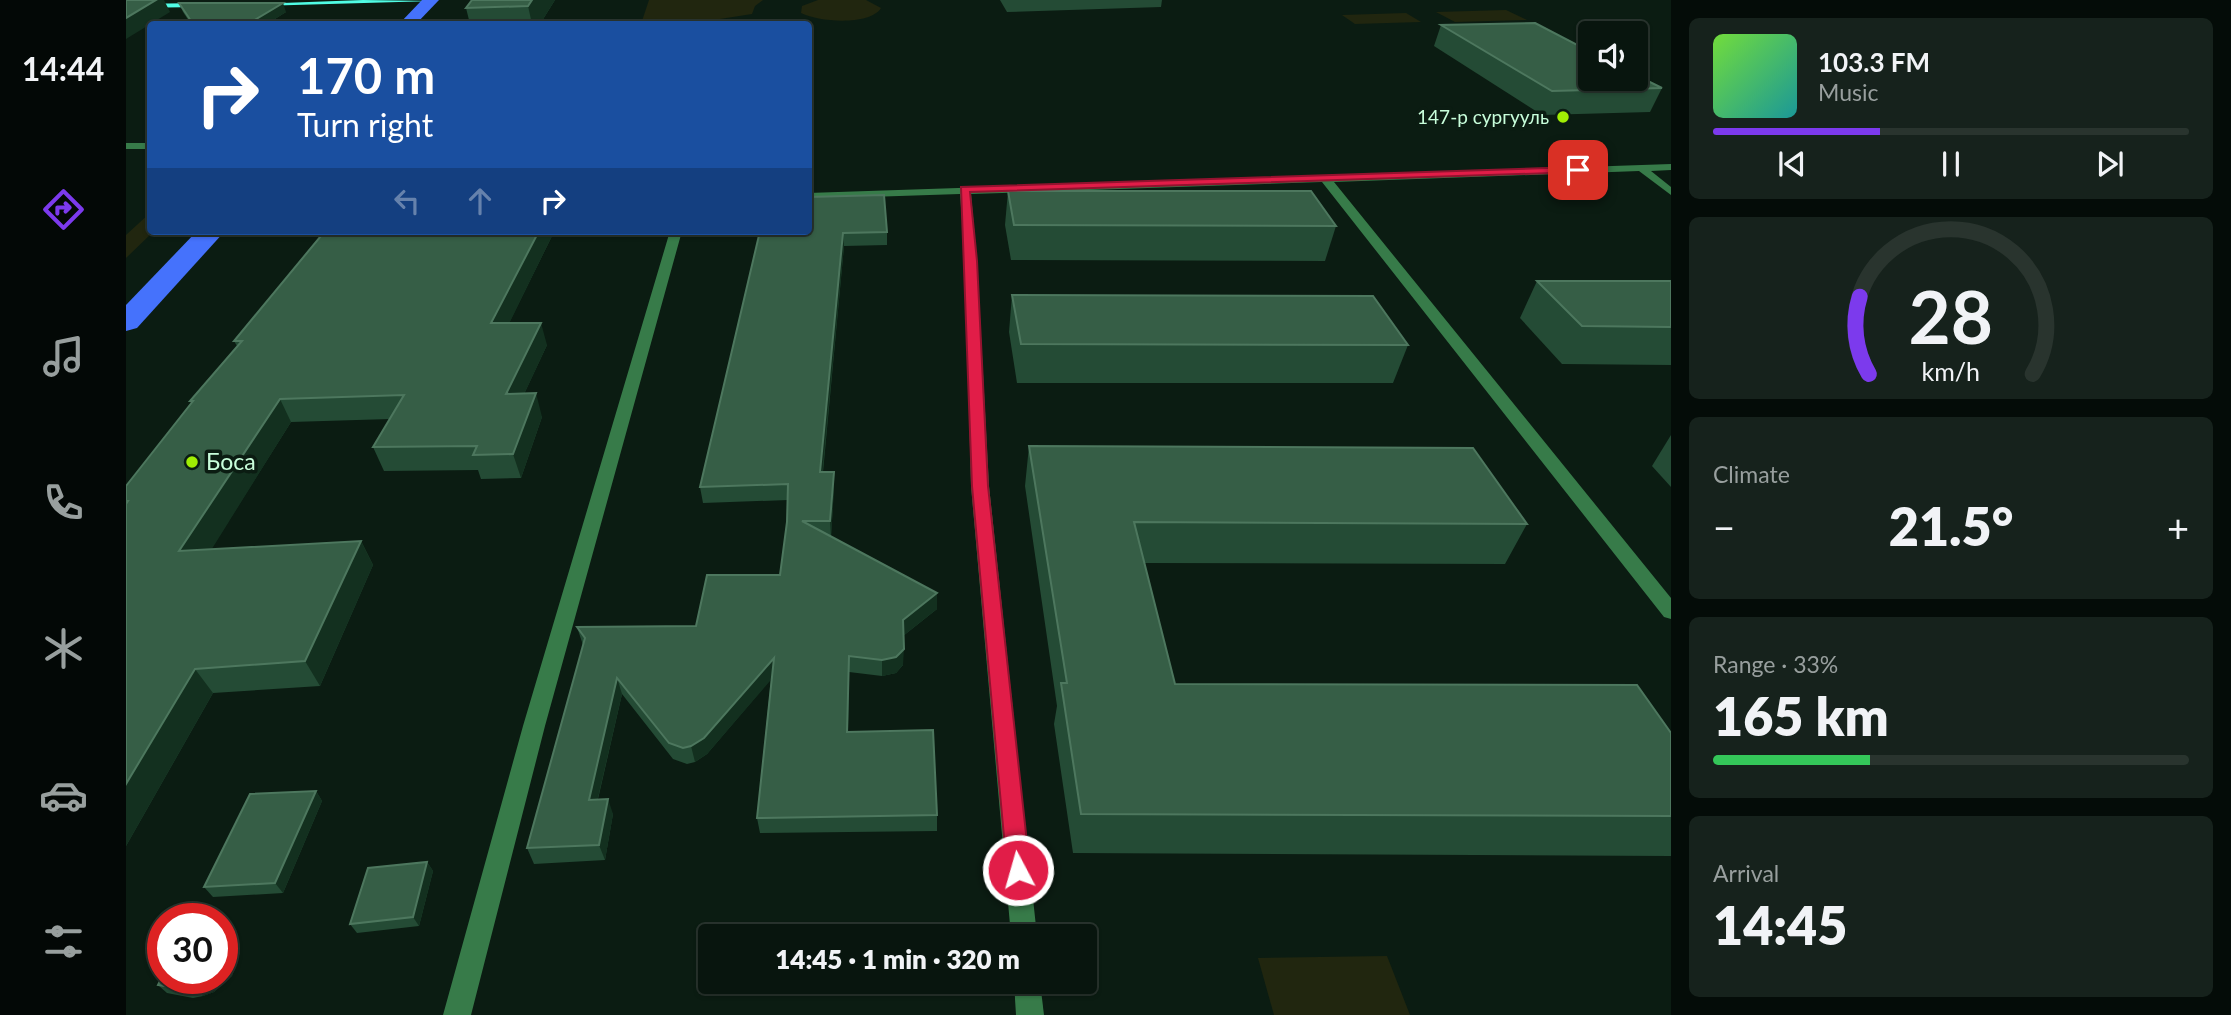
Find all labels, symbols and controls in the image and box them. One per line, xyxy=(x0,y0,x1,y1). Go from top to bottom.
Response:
map controls xyxy=(1578,21,1648,91)
button: sound xyxy=(1578,21,1648,91)
text: 170 m xyxy=(297,46,435,104)
text: 103.3 FM xyxy=(1818,46,1930,78)
text: 14:44 xyxy=(22,49,104,88)
icon: right xyxy=(182,49,273,140)
text: Music xyxy=(1818,78,1878,106)
text: Turn right xyxy=(297,105,433,144)
place label: 147-р сургууль xyxy=(1417,105,1549,128)
marker: 147-р сургууль xyxy=(1555,109,1571,125)
pin xyxy=(1548,140,1608,200)
icon: previous xyxy=(1773,145,1811,183)
icon: pause xyxy=(1932,145,1970,183)
icon: next xyxy=(2091,145,2129,183)
icon: arrive xyxy=(1559,151,1597,189)
icon: left xyxy=(388,182,426,220)
icon: ahead xyxy=(461,182,499,220)
icon: right xyxy=(534,182,572,220)
icon: directions xyxy=(39,185,88,234)
text: 28 xyxy=(1909,273,1993,361)
icon: music xyxy=(39,332,88,381)
text: km/h xyxy=(1922,356,1980,386)
place label: Боса xyxy=(206,447,256,475)
marker: Боса xyxy=(184,454,200,470)
text: Climate xyxy=(1713,460,1790,488)
icon: phone xyxy=(39,478,88,527)
text: 21.5° xyxy=(1889,495,2013,557)
text: − xyxy=(1713,504,1735,550)
text: + xyxy=(2167,504,2189,550)
icon: climate xyxy=(39,624,88,673)
text: Range · 33% xyxy=(1713,650,1838,678)
text: 165 km xyxy=(1713,685,1889,747)
icon: car xyxy=(39,771,88,820)
position arrow xyxy=(981,833,1055,907)
text: Arrival xyxy=(1713,859,1779,887)
text: 14:45 xyxy=(1713,894,1847,956)
speed limit sign: 30 xyxy=(147,903,238,994)
icon: filters xyxy=(39,917,88,966)
text: 14:45 · 1 min · 320 m xyxy=(775,943,1020,975)

